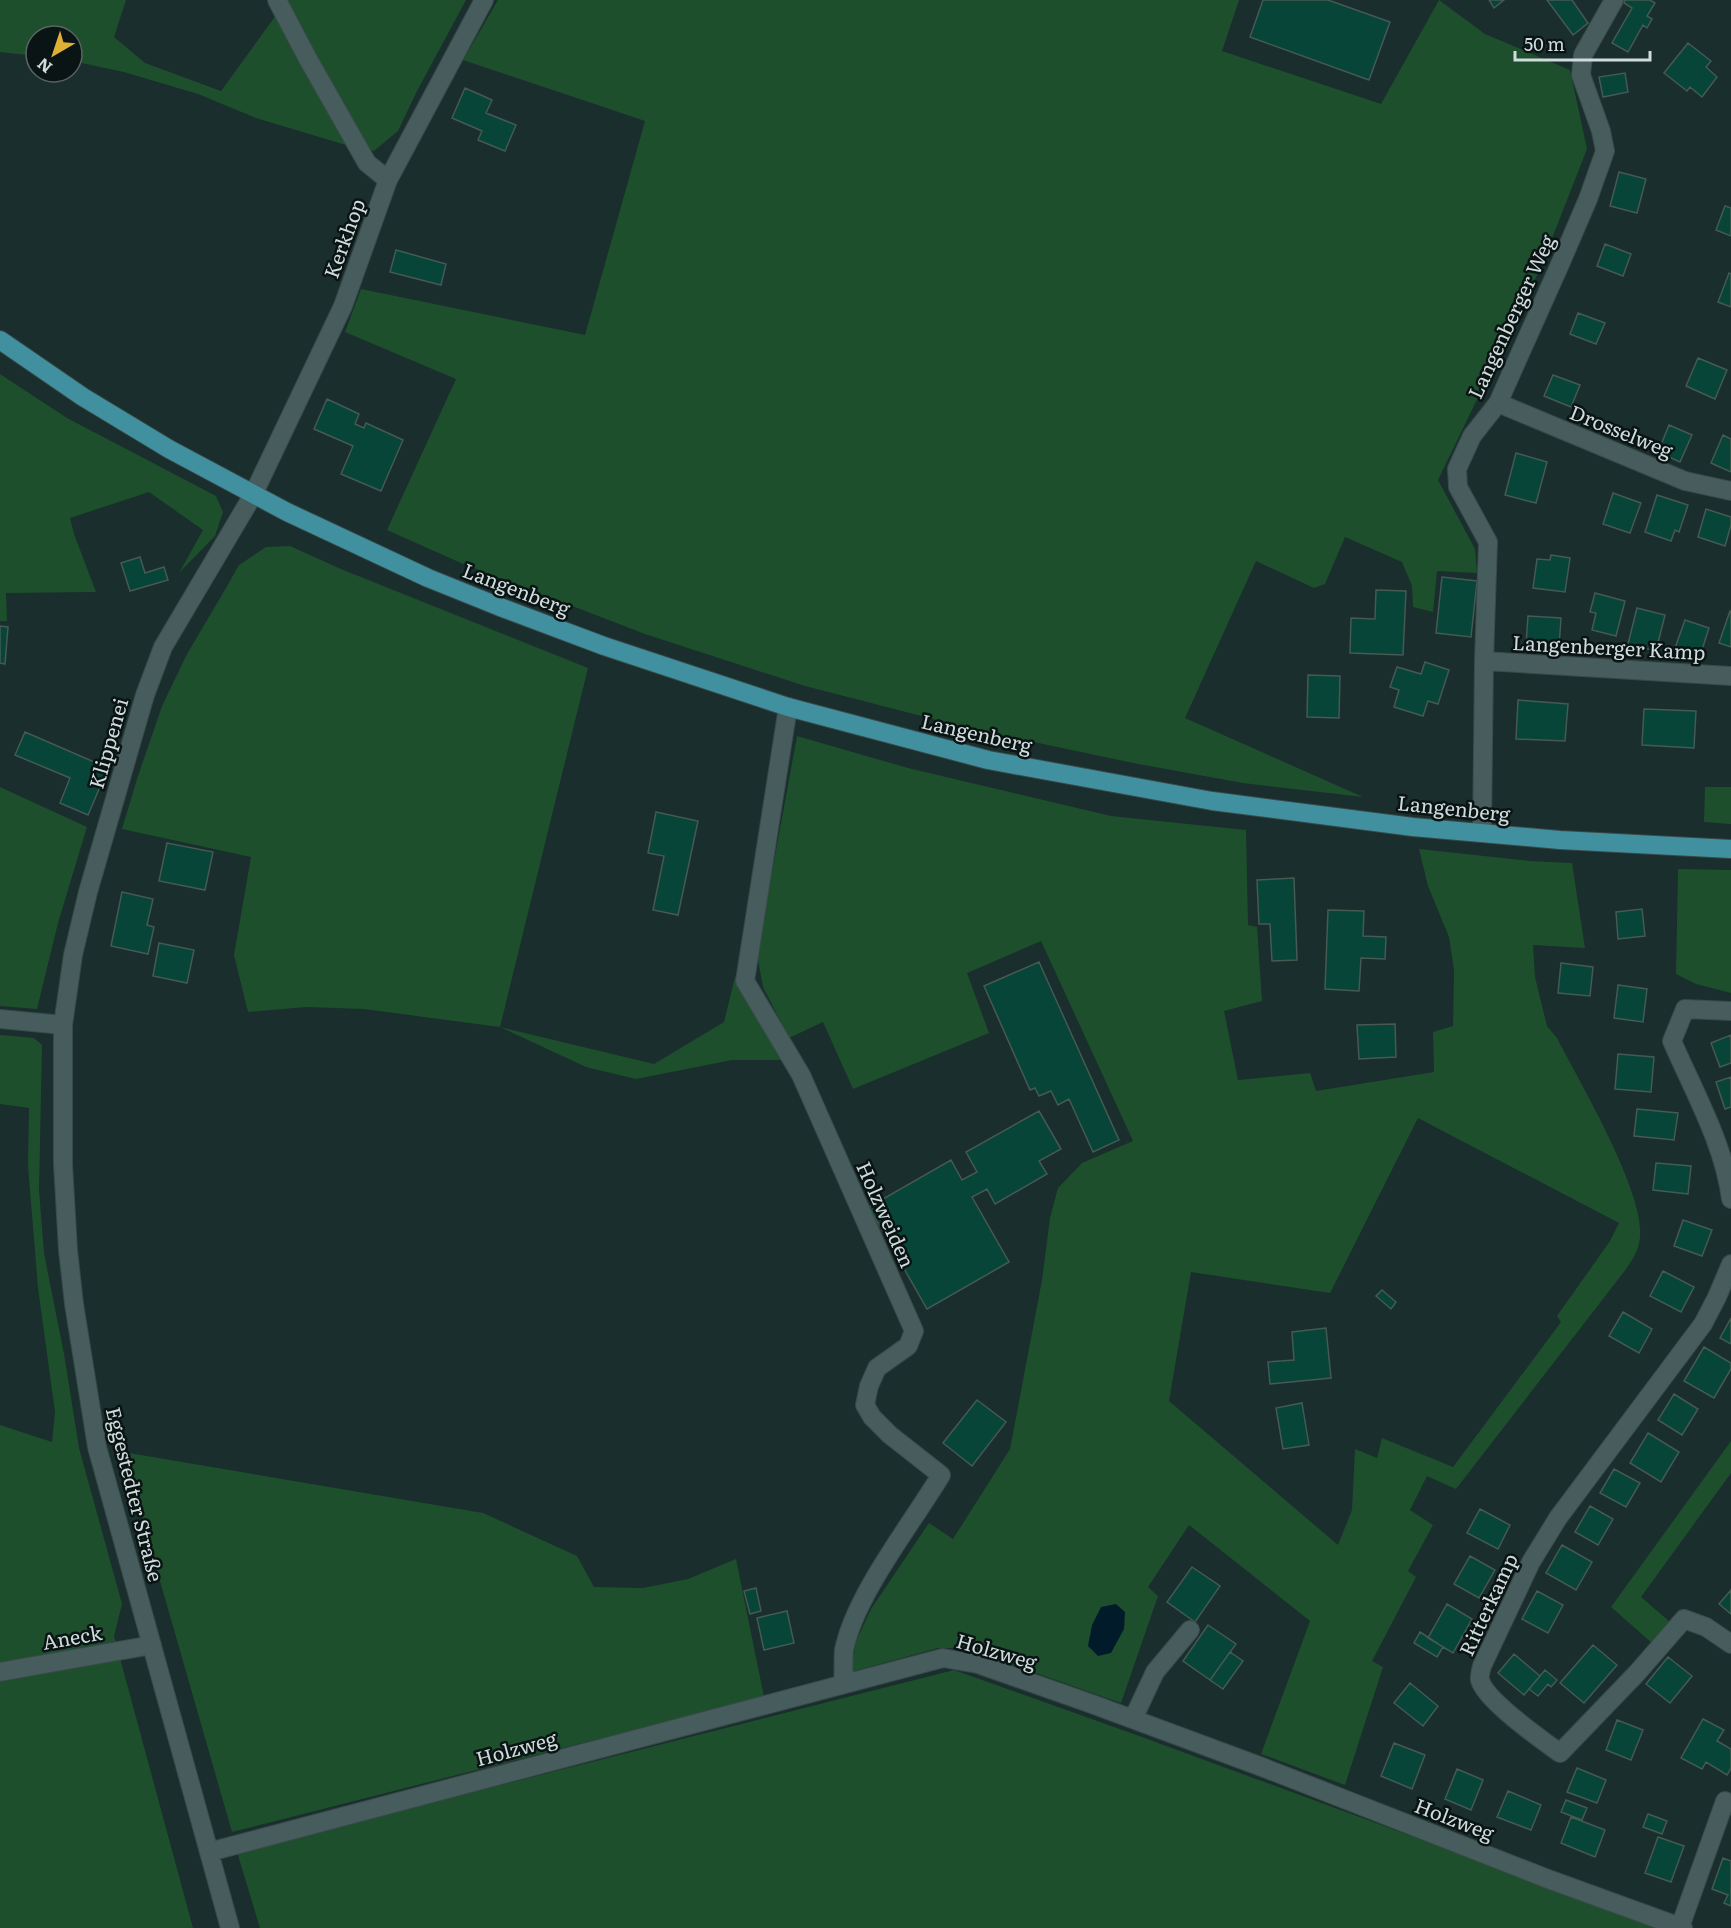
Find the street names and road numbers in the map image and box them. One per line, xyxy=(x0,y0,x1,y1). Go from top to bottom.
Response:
street label: Kerkhop xyxy=(315,194,371,282)
street label: Langenberger Weg xyxy=(1459,228,1562,403)
street label: Drosselweg xyxy=(1566,396,1679,465)
street label: Langenberg xyxy=(459,554,576,623)
street label: Langenberger Kamp xyxy=(1512,626,1706,666)
street label: Klippenei xyxy=(80,694,134,792)
street label: Langenberg xyxy=(919,705,1036,760)
street label: Langenberg xyxy=(1396,786,1513,828)
street label: Holzweiden xyxy=(850,1156,924,1272)
street label: Eggestedter Straße xyxy=(100,1403,172,1585)
street label: Ritterkamp xyxy=(1450,1548,1524,1660)
street label: Aneck xyxy=(40,1616,105,1656)
street label: Holzweg xyxy=(953,1624,1042,1676)
street label: Holzweg xyxy=(472,1722,561,1772)
street label: Holzweg xyxy=(1411,1789,1500,1847)

